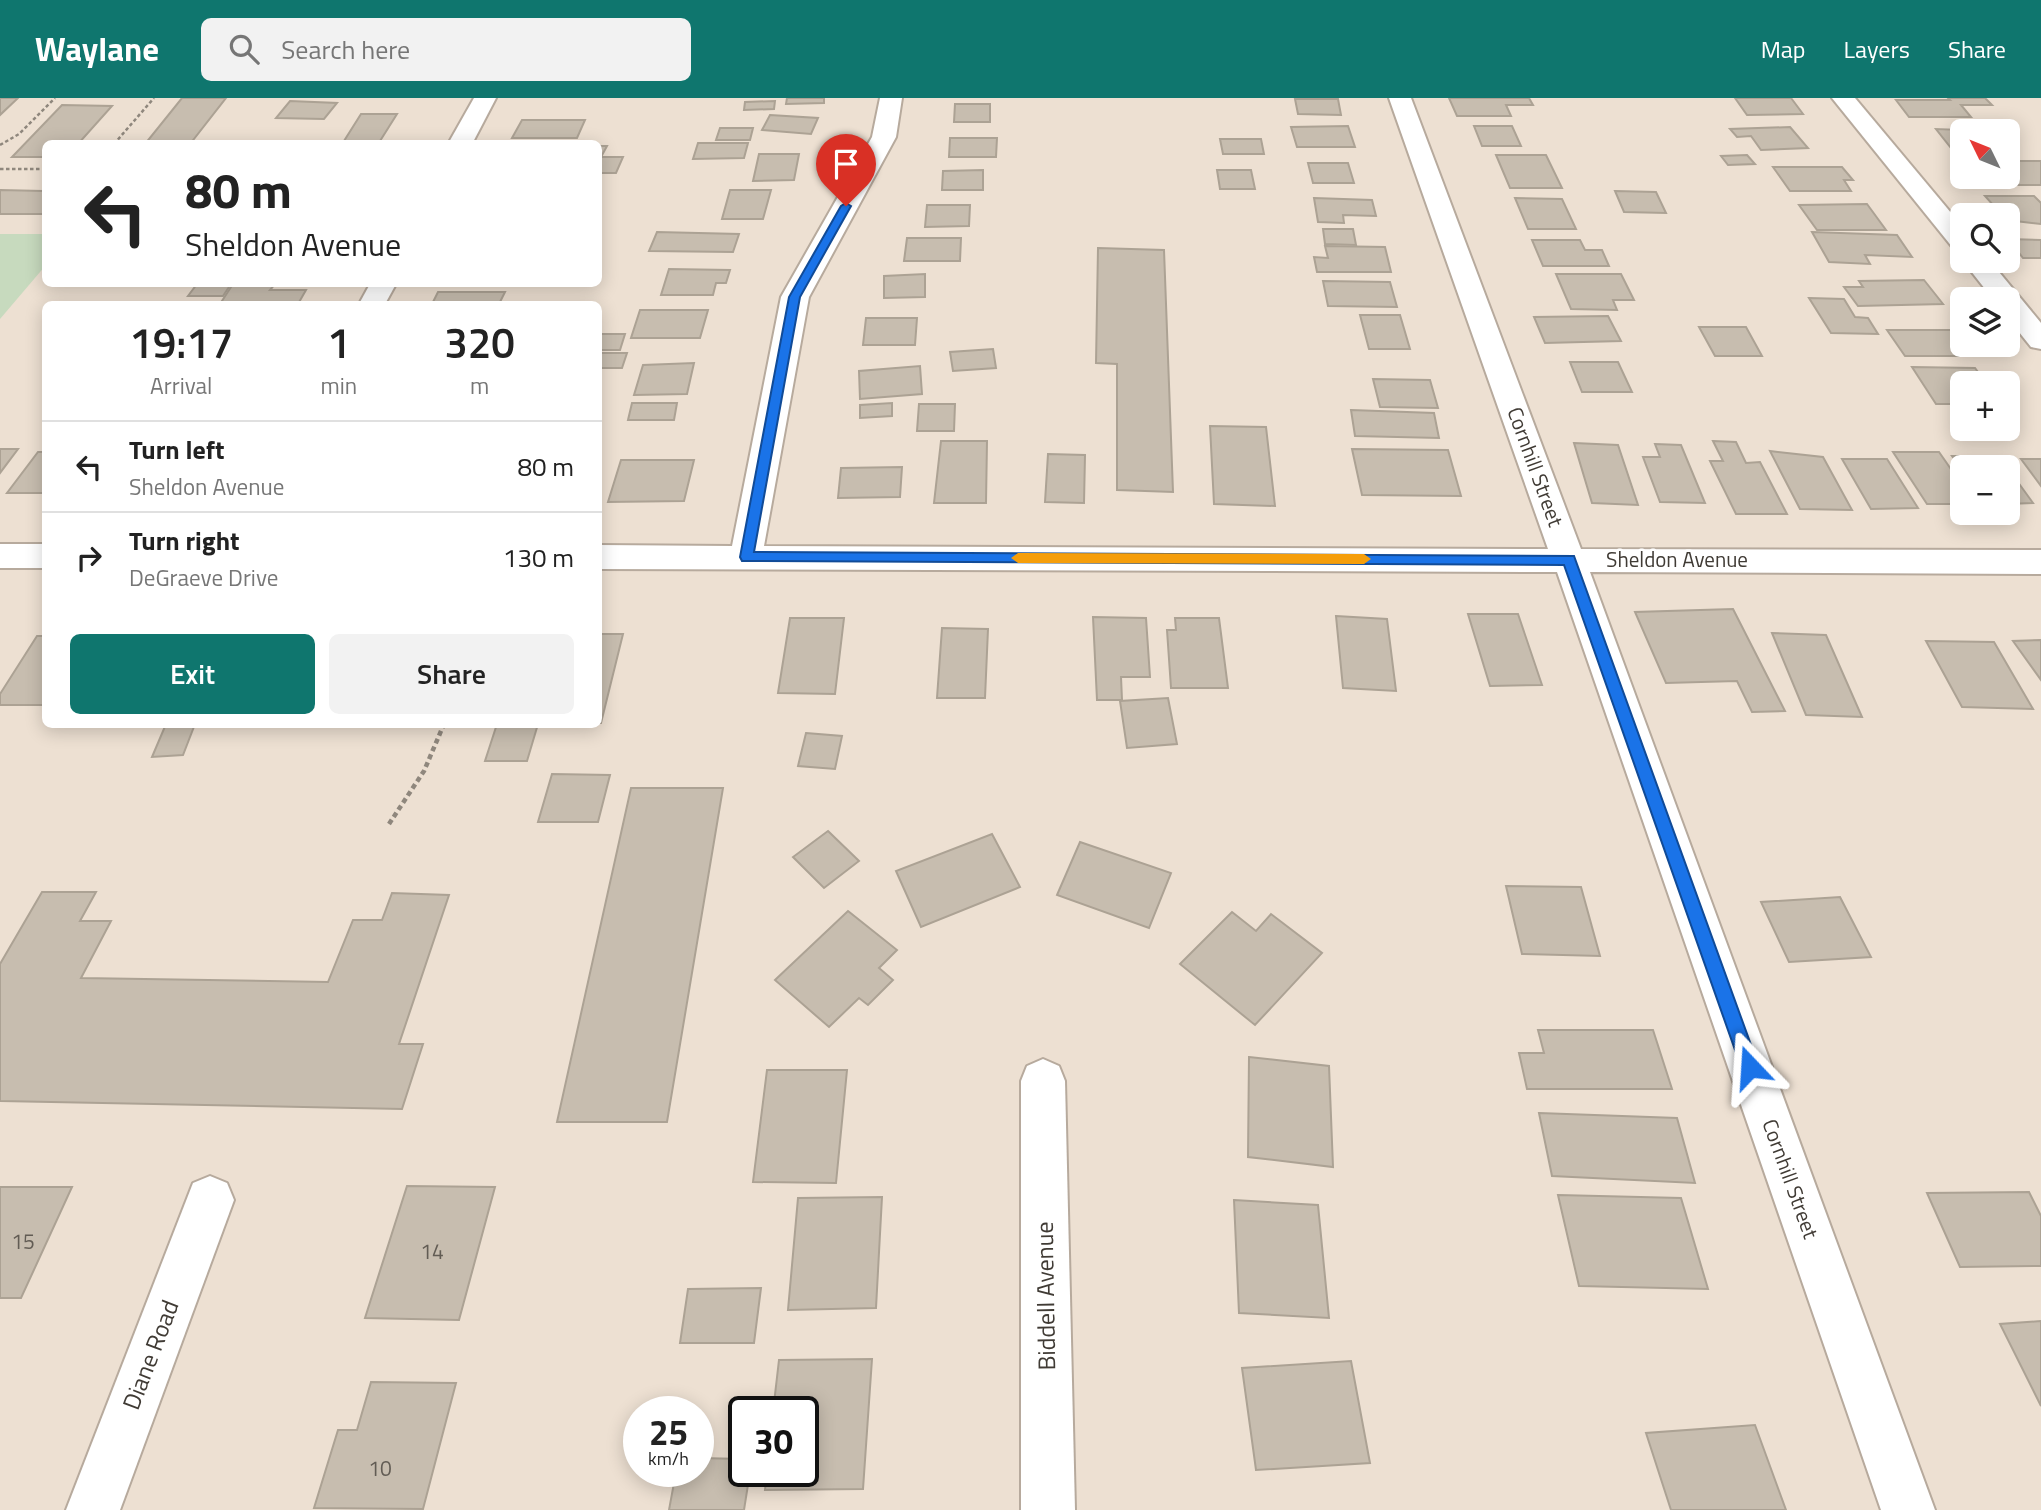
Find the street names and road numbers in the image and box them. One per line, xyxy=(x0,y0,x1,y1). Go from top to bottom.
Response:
street label: Cornhill Street xyxy=(1499,402,1573,532)
street label: Sheldon Avenue xyxy=(1606,543,1748,575)
street label: Cornhill Street xyxy=(1754,1114,1828,1244)
street label: Biddell Avenue xyxy=(1026,1221,1064,1371)
street label: Diane Road xyxy=(113,1295,187,1415)

